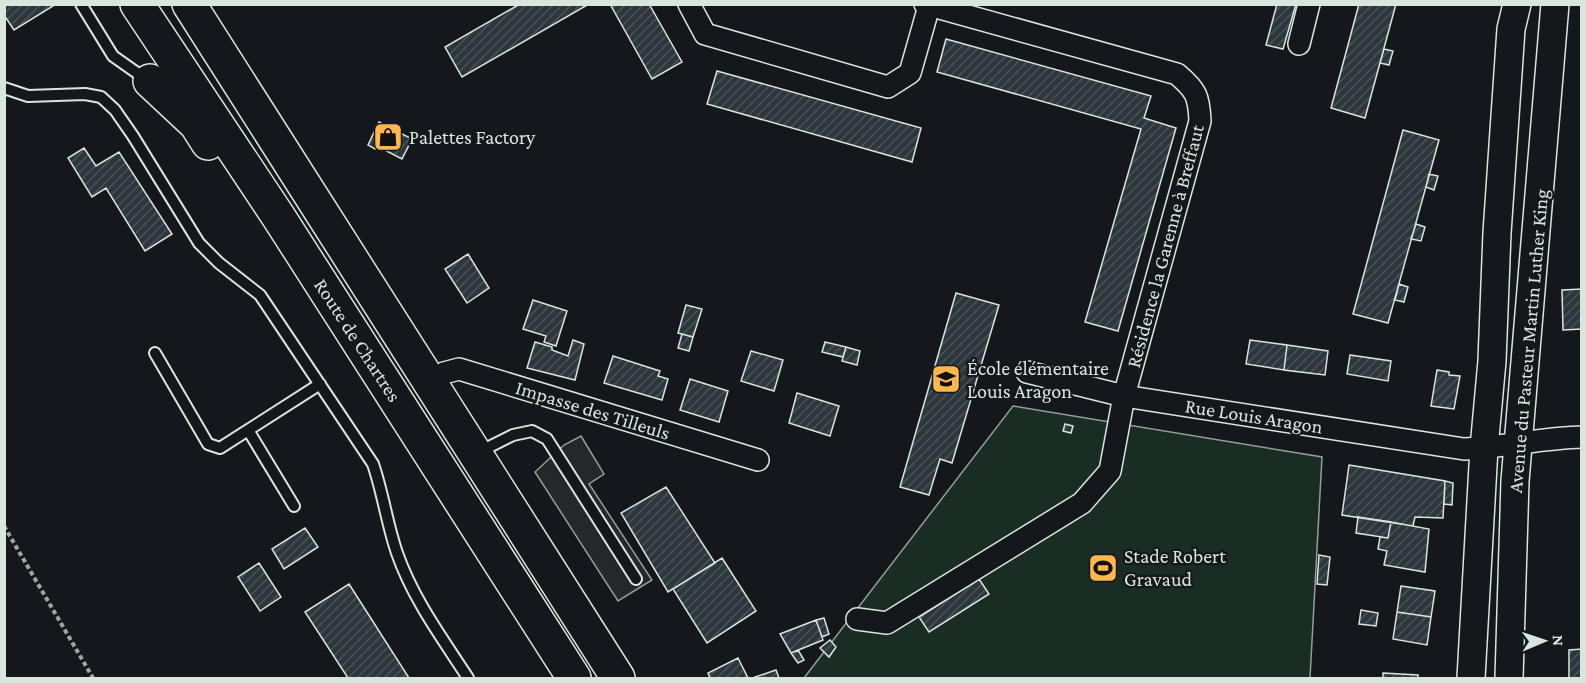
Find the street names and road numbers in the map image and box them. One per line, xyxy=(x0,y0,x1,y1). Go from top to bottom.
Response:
street label: Résidence la Garenne à Breffaut xyxy=(1122,122,1208,370)
street label: Avenue du Pasteur Martin Luther King xyxy=(1504,188,1553,494)
street label: Route de Chartres xyxy=(310,274,406,406)
street label: Impasse des Tilleuls xyxy=(513,376,673,445)
street label: Rue Louis Aragon xyxy=(1184,394,1325,439)

